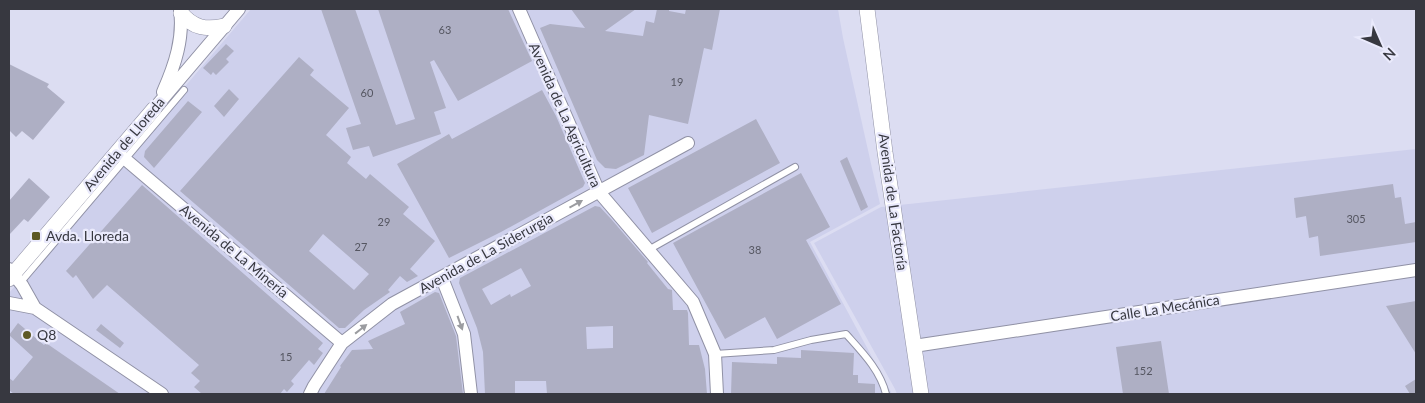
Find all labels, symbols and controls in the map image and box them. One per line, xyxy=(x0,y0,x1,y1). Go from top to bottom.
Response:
north arrow xyxy=(1355,20,1405,70)
house number: 63 xyxy=(439,23,451,36)
street label: Avenida de La Agricultura xyxy=(526,40,605,190)
text: N xyxy=(1380,45,1399,64)
house number: 19 xyxy=(671,75,683,88)
house number: 60 xyxy=(361,86,374,99)
street label: Avenida de Lloreda xyxy=(79,93,168,194)
street label: Avenida de La Factoría xyxy=(875,132,912,272)
street label: Avenida de La Minería xyxy=(177,200,292,301)
one-way arrow xyxy=(569,200,584,208)
street label: Avenida de La Siderurgia xyxy=(416,209,556,297)
house number: 305 xyxy=(1346,212,1366,225)
house number: 29 xyxy=(378,215,390,228)
place label: Avda. Lloreda xyxy=(46,227,129,244)
marker: Avda. Lloreda xyxy=(30,230,42,242)
house number: 27 xyxy=(355,240,367,253)
house number: 38 xyxy=(749,243,761,256)
street label: Calle La Mecánica xyxy=(1109,290,1221,325)
one-way arrow xyxy=(456,316,464,331)
one-way arrow xyxy=(354,323,367,334)
place label: Q8 xyxy=(37,326,56,343)
marker: Q8 xyxy=(21,329,33,341)
house number: 15 xyxy=(280,350,292,363)
house number: 152 xyxy=(1133,364,1153,377)

